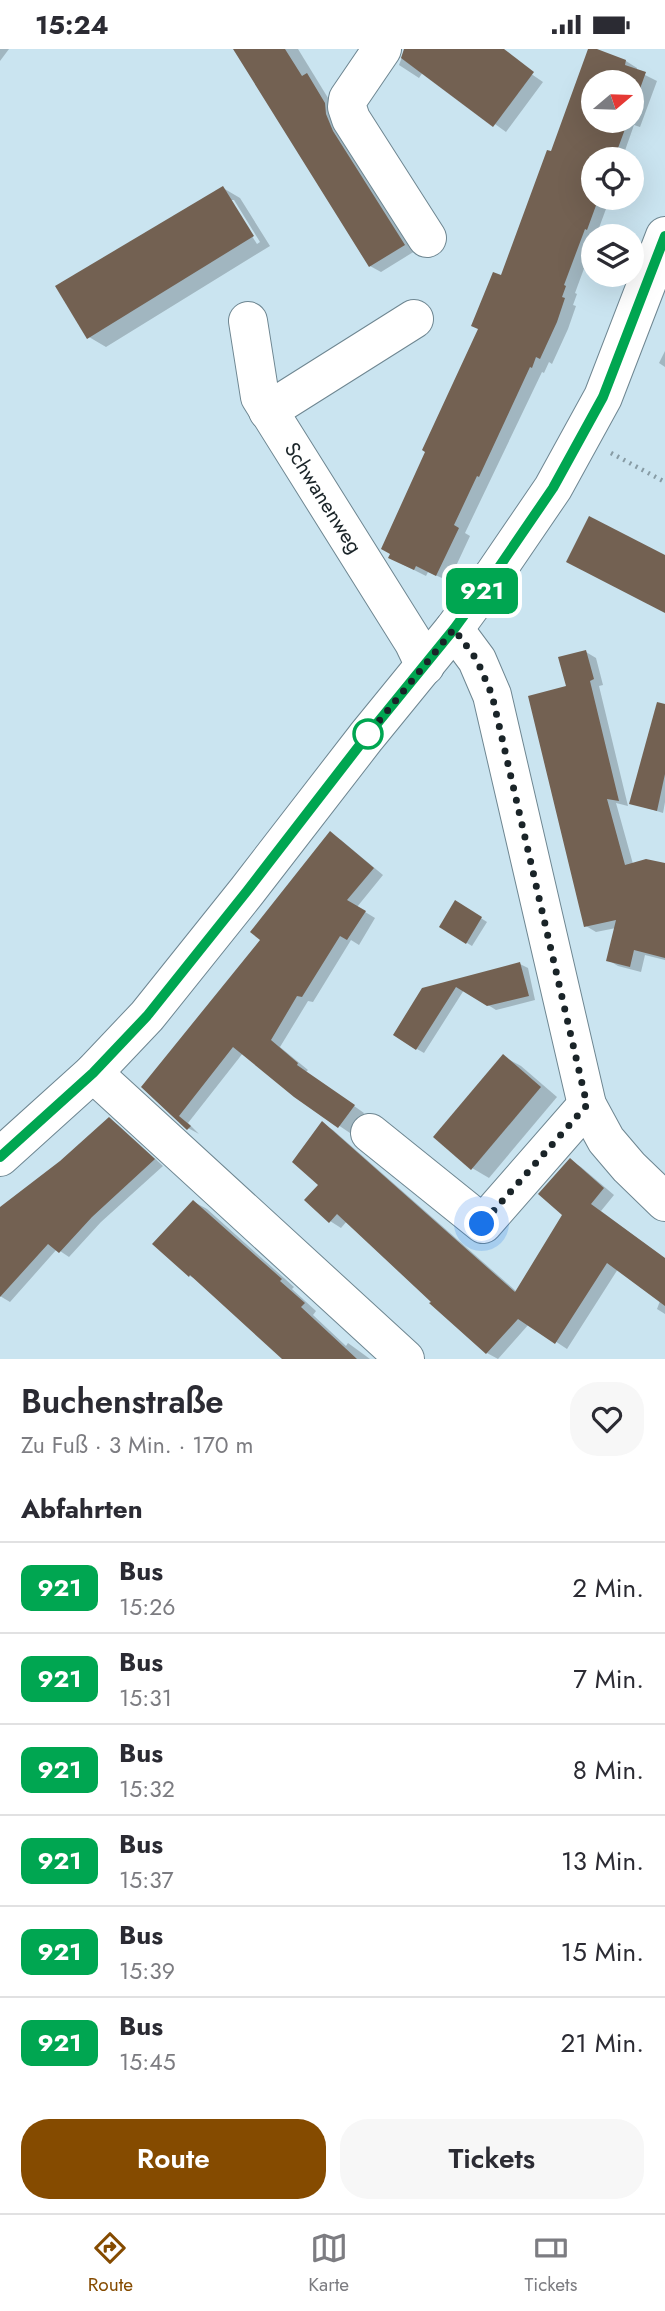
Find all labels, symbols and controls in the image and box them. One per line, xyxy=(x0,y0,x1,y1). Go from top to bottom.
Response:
text: 15:24 xyxy=(35,6,109,44)
north arrow xyxy=(581,70,644,133)
map controls xyxy=(581,70,644,287)
button: locate xyxy=(581,147,644,210)
button: layers xyxy=(581,224,644,287)
street label: Schwanenweg xyxy=(277,436,369,559)
line badge: 921 xyxy=(442,568,522,614)
text: 921 xyxy=(460,573,504,608)
unlabelled marker xyxy=(353,719,383,749)
your location xyxy=(464,1206,499,1241)
text: Buchenstraße xyxy=(21,1378,224,1425)
button: heart xyxy=(570,1382,644,1456)
text: Zu Fuß · 3 Min. · 170 m xyxy=(21,1428,253,1462)
text: Abfahrten xyxy=(21,1490,143,1528)
text: Bus xyxy=(119,1552,163,1590)
text: 2 Min. xyxy=(572,1569,644,1607)
text: 921 xyxy=(37,1570,82,1605)
text: 15:26 xyxy=(119,1590,176,1624)
text: Bus xyxy=(119,1643,163,1681)
text: 7 Min. xyxy=(573,1660,644,1698)
text: 921 xyxy=(37,1661,82,1696)
text: 15:31 xyxy=(119,1681,172,1715)
text: Bus xyxy=(119,1734,163,1772)
text: 8 Min. xyxy=(573,1751,644,1789)
text: 921 xyxy=(37,1752,82,1787)
text: 15:32 xyxy=(119,1772,175,1806)
text: Bus xyxy=(119,1825,163,1863)
text: 13 Min. xyxy=(561,1842,644,1880)
text: 921 xyxy=(37,1843,82,1878)
text: 15:37 xyxy=(119,1863,174,1897)
text: Bus xyxy=(119,1916,163,1954)
text: 15 Min. xyxy=(561,1933,644,1971)
text: 921 xyxy=(37,1934,82,1969)
text: 15:39 xyxy=(119,1954,175,1988)
text: Bus xyxy=(119,2007,163,2045)
text: 21 Min. xyxy=(560,2024,644,2062)
text: 921 xyxy=(37,2025,82,2060)
text: 15:45 xyxy=(119,2045,176,2079)
button: Route xyxy=(21,2119,326,2199)
button: Tickets xyxy=(340,2119,644,2199)
tab: Route xyxy=(88,2229,133,2298)
tab: Karte xyxy=(308,2229,349,2298)
tab: Tickets xyxy=(524,2229,577,2298)

